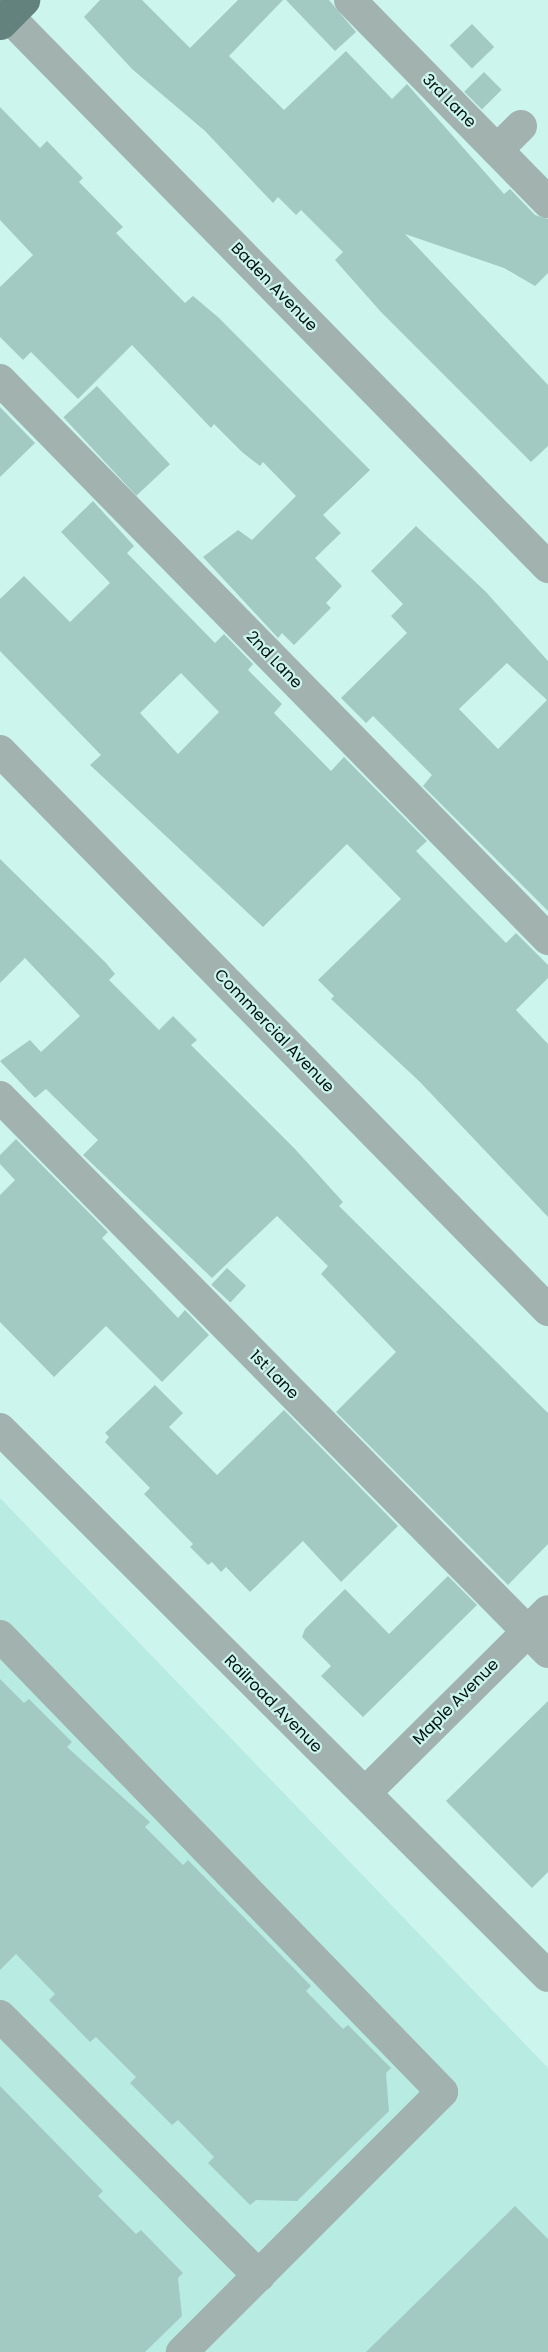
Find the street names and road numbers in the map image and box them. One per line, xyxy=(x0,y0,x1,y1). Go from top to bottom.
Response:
street label: 3rd Lane xyxy=(418,70,480,132)
street label: Baden Avenue xyxy=(227,239,321,335)
street label: 2nd Lane xyxy=(242,627,306,693)
street label: Commercial Avenue xyxy=(210,965,338,1097)
street label: 1st Lane xyxy=(245,1346,303,1404)
street label: Railroad Avenue xyxy=(220,1651,326,1757)
street label: Maple Avenue xyxy=(409,1655,503,1749)

